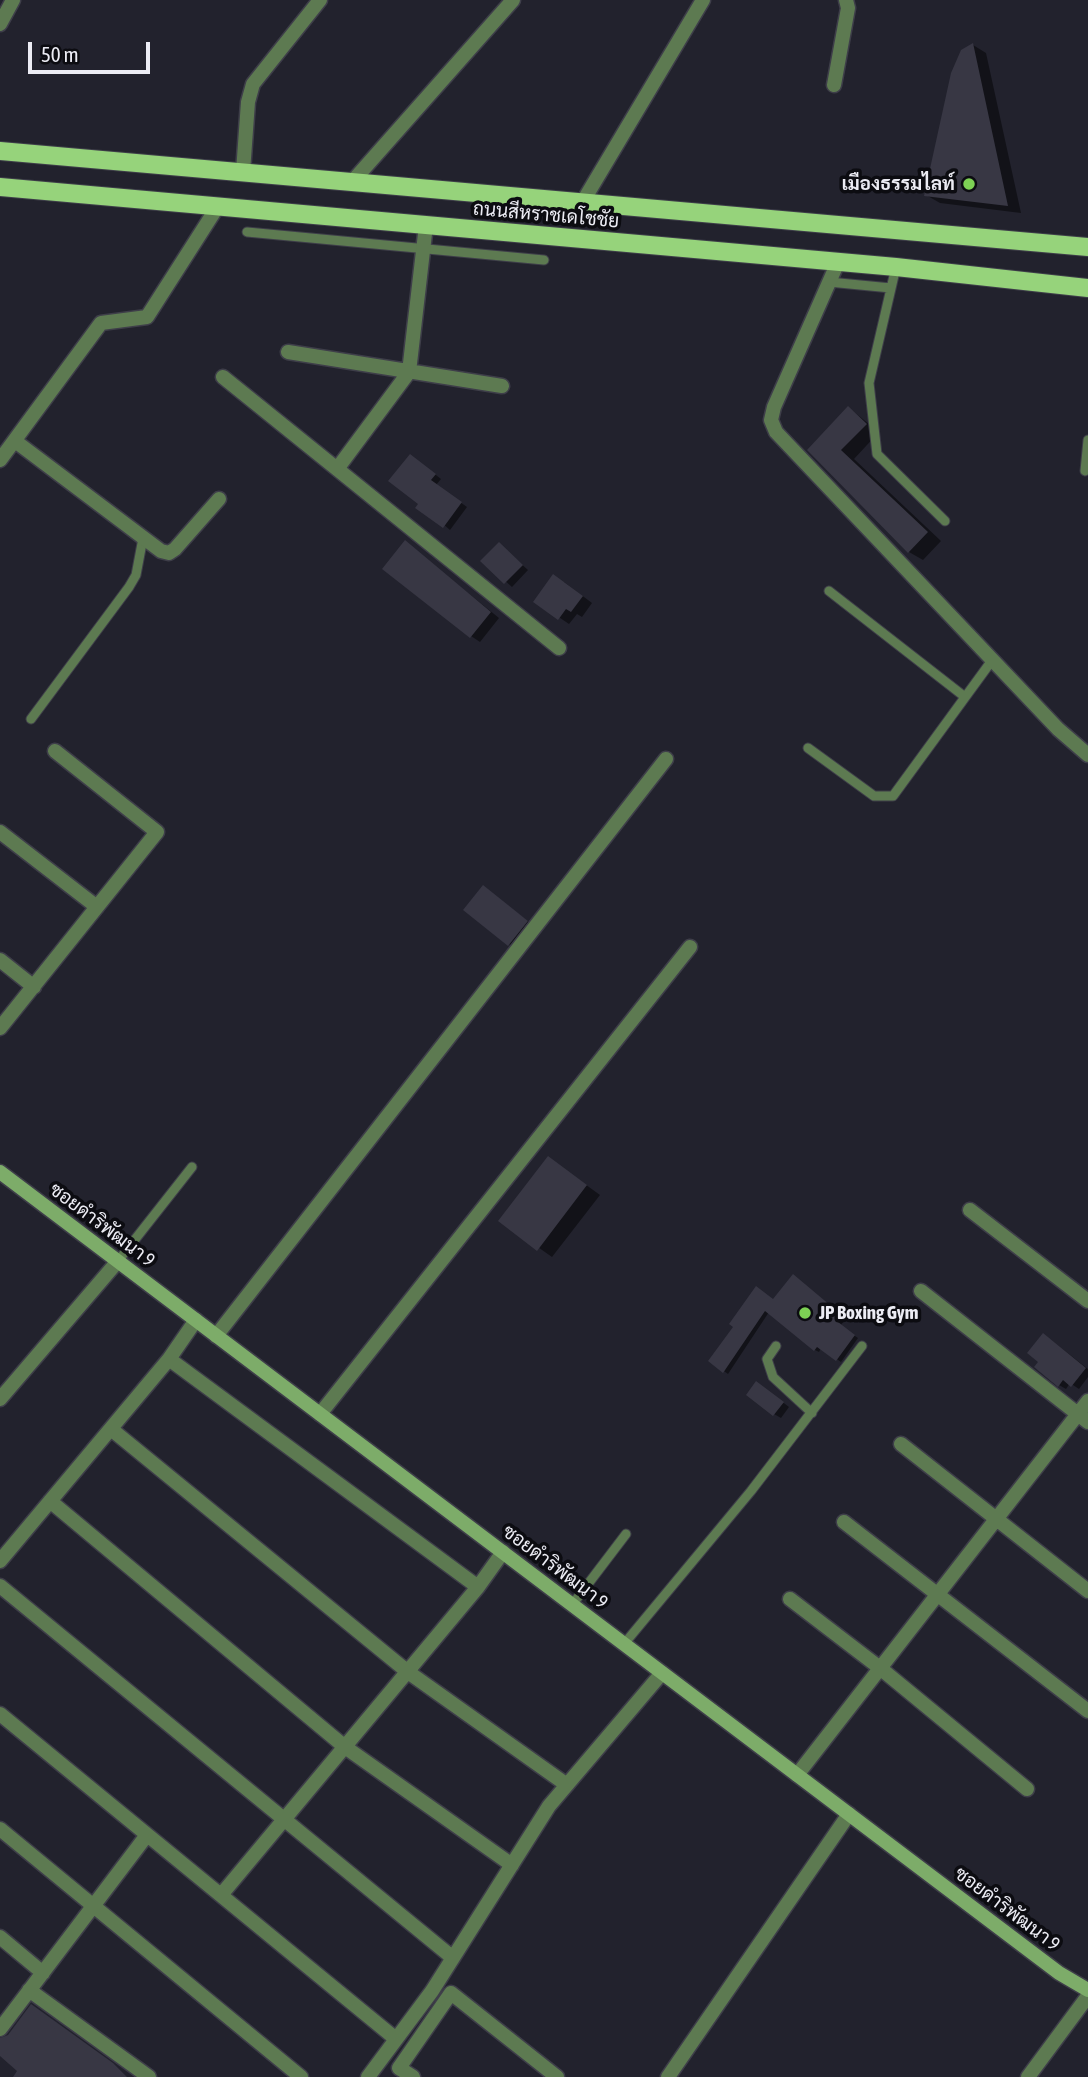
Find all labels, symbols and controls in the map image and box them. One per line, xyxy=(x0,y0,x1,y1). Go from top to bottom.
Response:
scale bar xyxy=(32,28,154,72)
text: 50 m xyxy=(41,42,79,66)
place label: เมืองธรรมไลท์ xyxy=(841,173,955,195)
marker: เมืองธรรมไลท์ xyxy=(961,176,977,192)
street label: ถนนสีหราชเดโชชัย xyxy=(472,197,620,233)
street label: ซอยดำริพัฒนา 9 xyxy=(45,1178,159,1272)
place label: JP Boxing Gym xyxy=(819,1302,918,1324)
marker: JP Boxing Gym xyxy=(797,1305,813,1321)
street label: ซอยดำริพัฒนา 9 xyxy=(498,1520,612,1614)
street label: ซอยดำริพัฒนา 9 xyxy=(950,1862,1064,1956)

